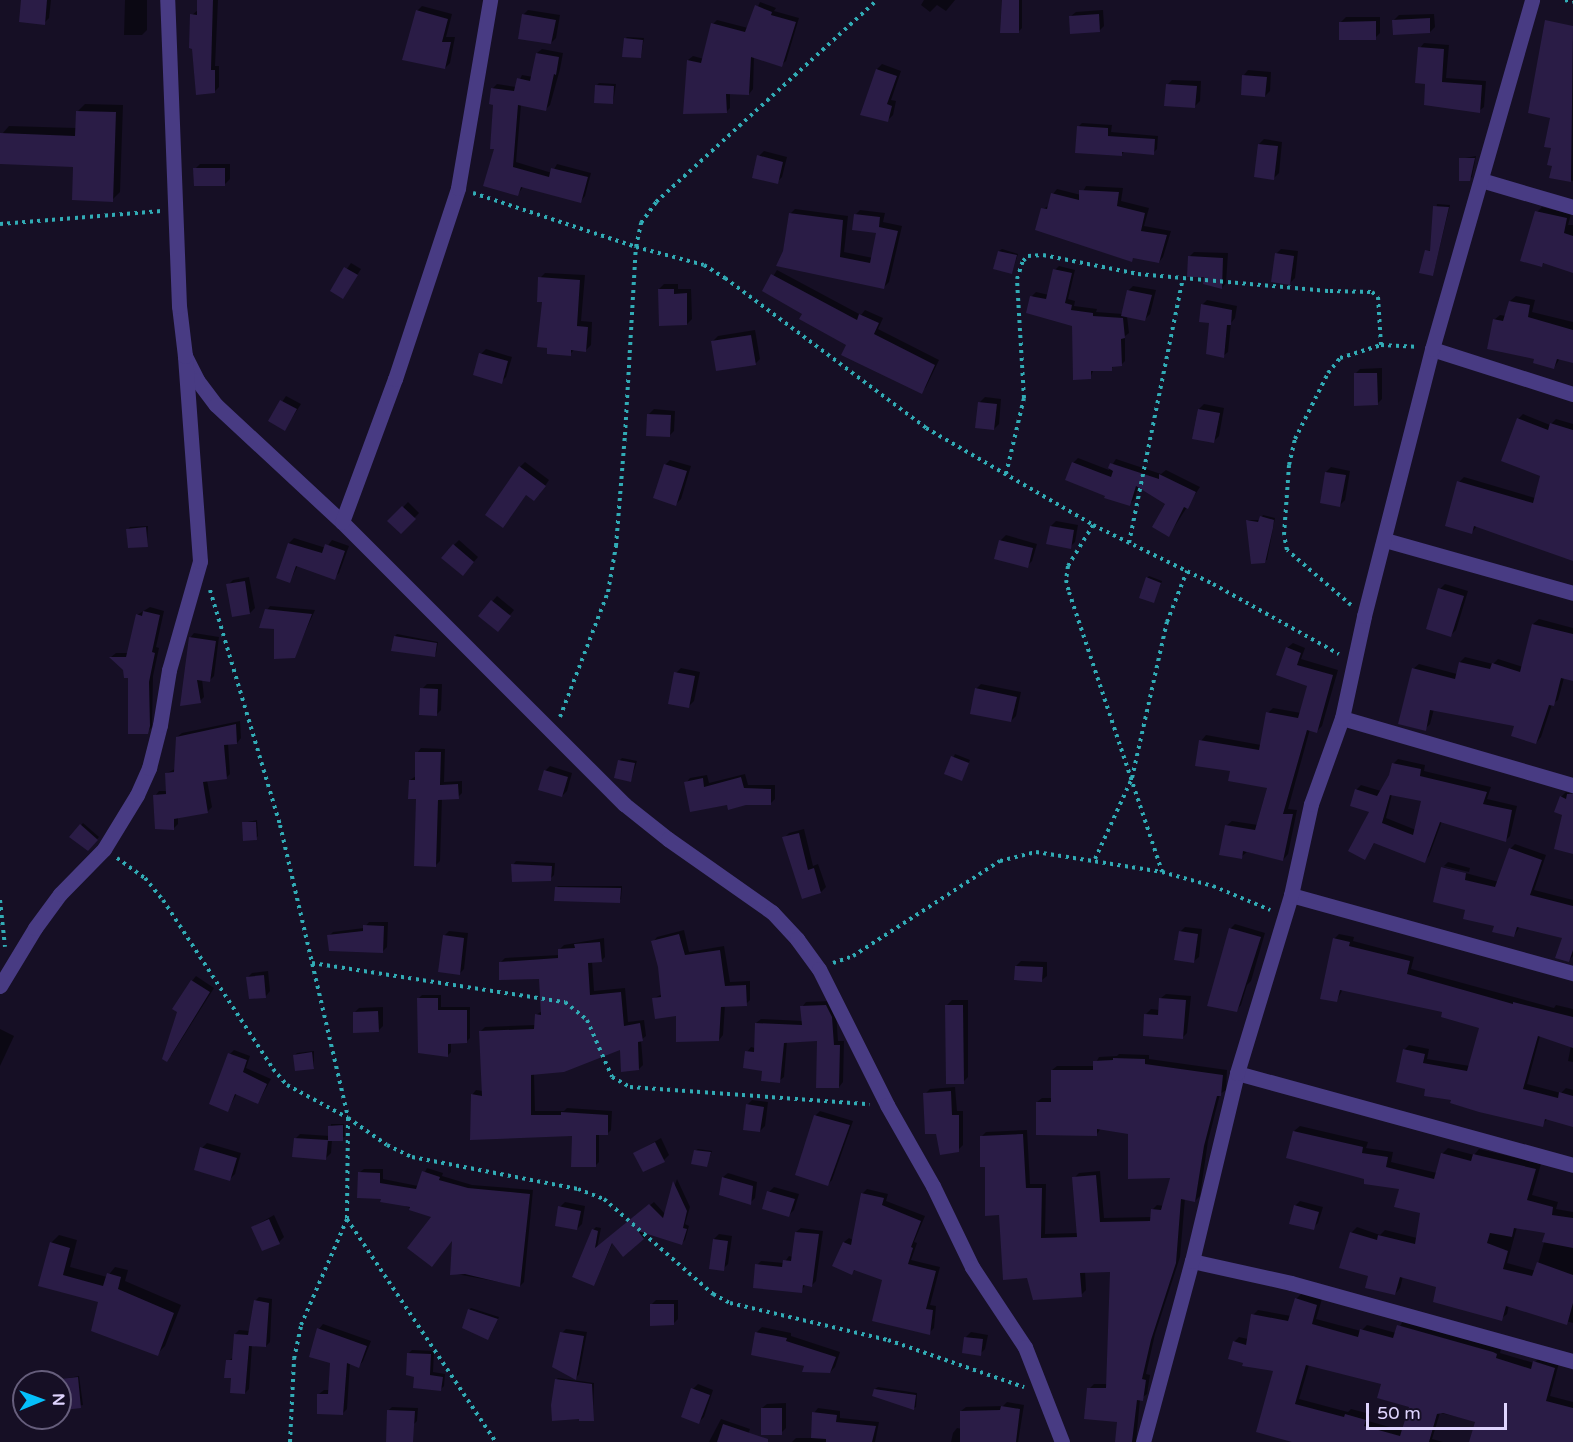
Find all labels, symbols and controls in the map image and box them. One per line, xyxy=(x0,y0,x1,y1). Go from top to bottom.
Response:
north arrow xyxy=(12,1370,72,1430)
scale bar xyxy=(1369,1391,1510,1429)
text: N xyxy=(48,1393,68,1406)
text: 50 m xyxy=(1377,1402,1421,1424)

